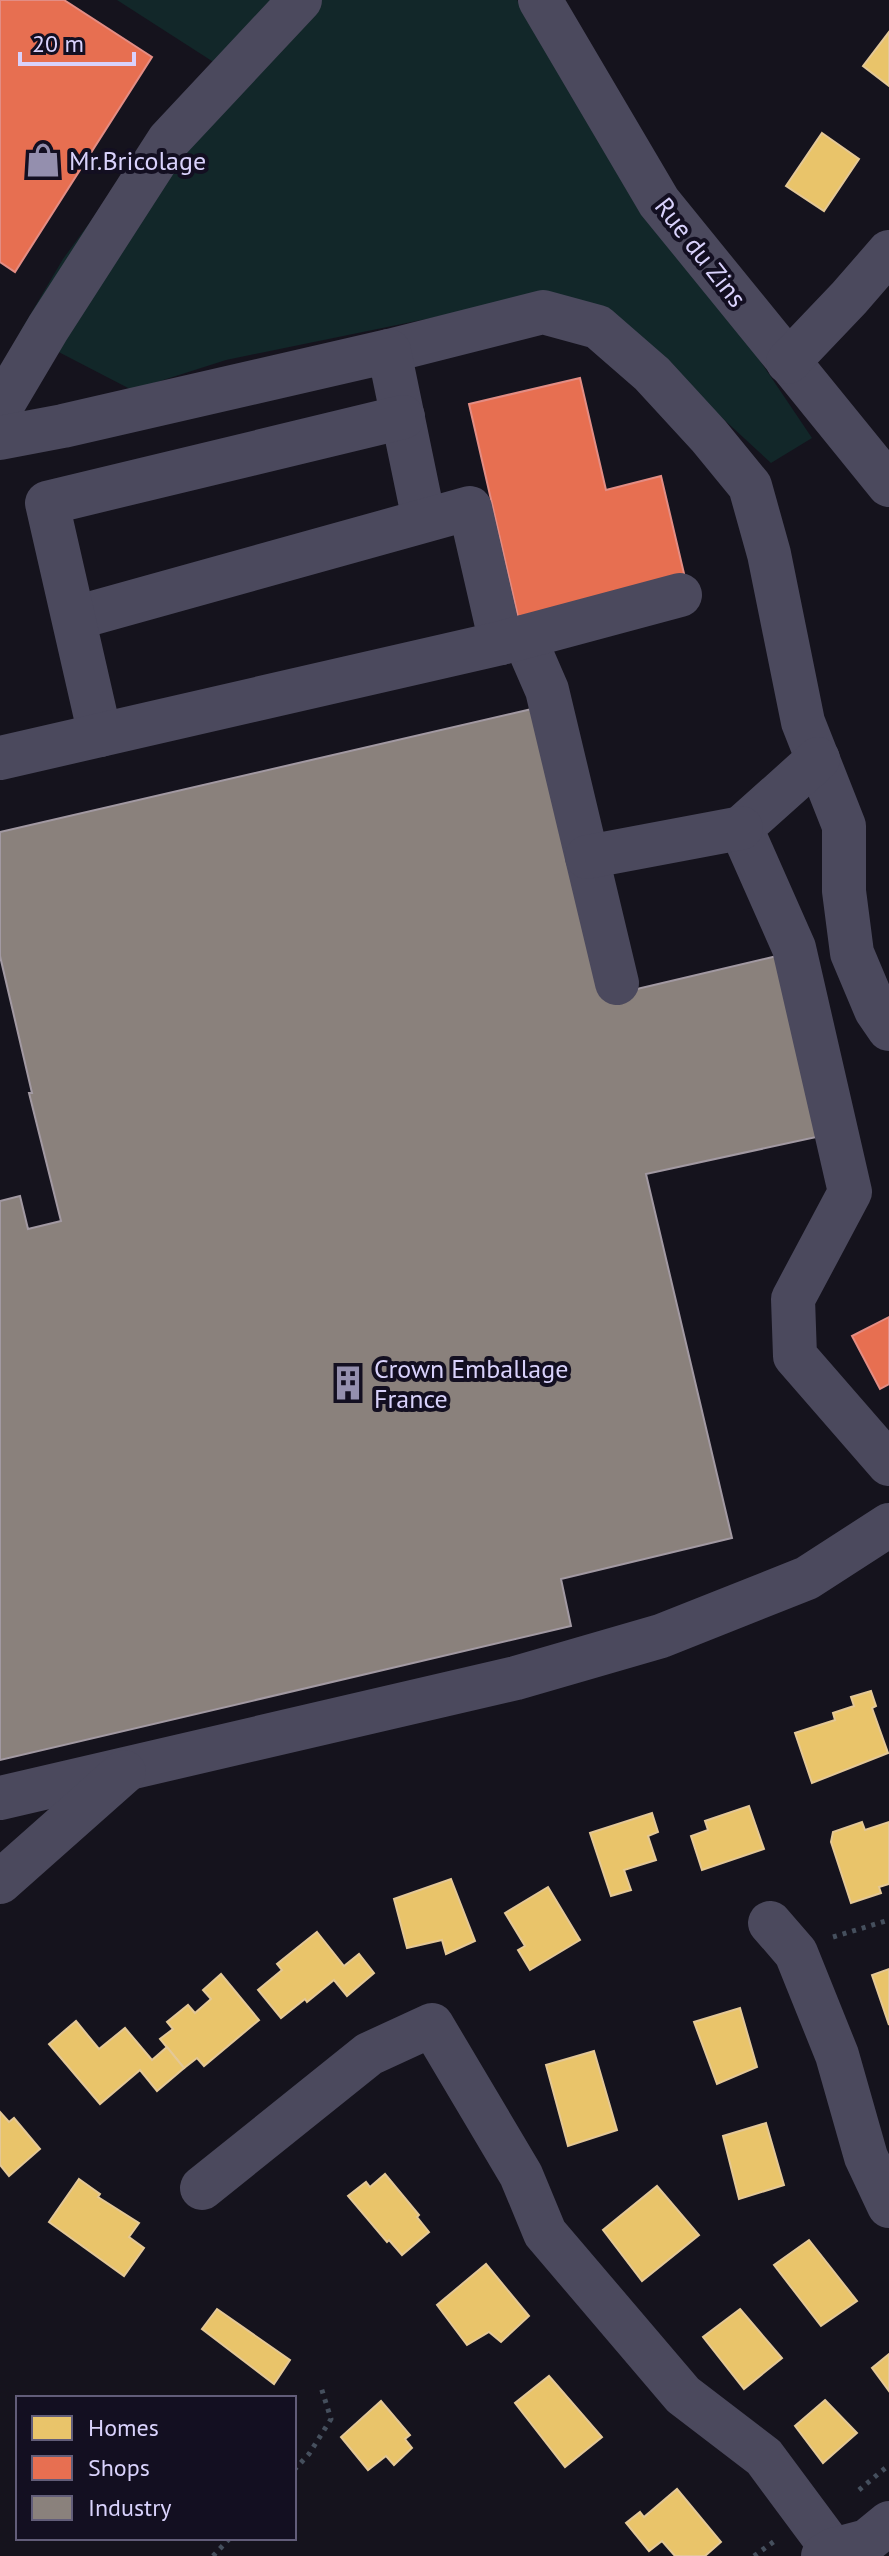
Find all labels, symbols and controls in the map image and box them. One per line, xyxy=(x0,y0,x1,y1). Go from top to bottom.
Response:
scale bar xyxy=(20,16,134,66)
text: 20 m xyxy=(32,28,84,59)
shop icon: Mr.Bricolage xyxy=(24,141,62,179)
place label: Mr.Bricolage xyxy=(69,144,206,177)
street label: Rue du Zins xyxy=(648,191,754,313)
place label: Crown Emballage France xyxy=(374,1352,568,1415)
building icon: Crown Emballage France xyxy=(329,1364,367,1402)
legend xyxy=(16,2396,296,2540)
text: Homes xyxy=(88,2412,159,2443)
text: Shops xyxy=(88,2452,150,2483)
text: Industry xyxy=(88,2492,172,2523)

